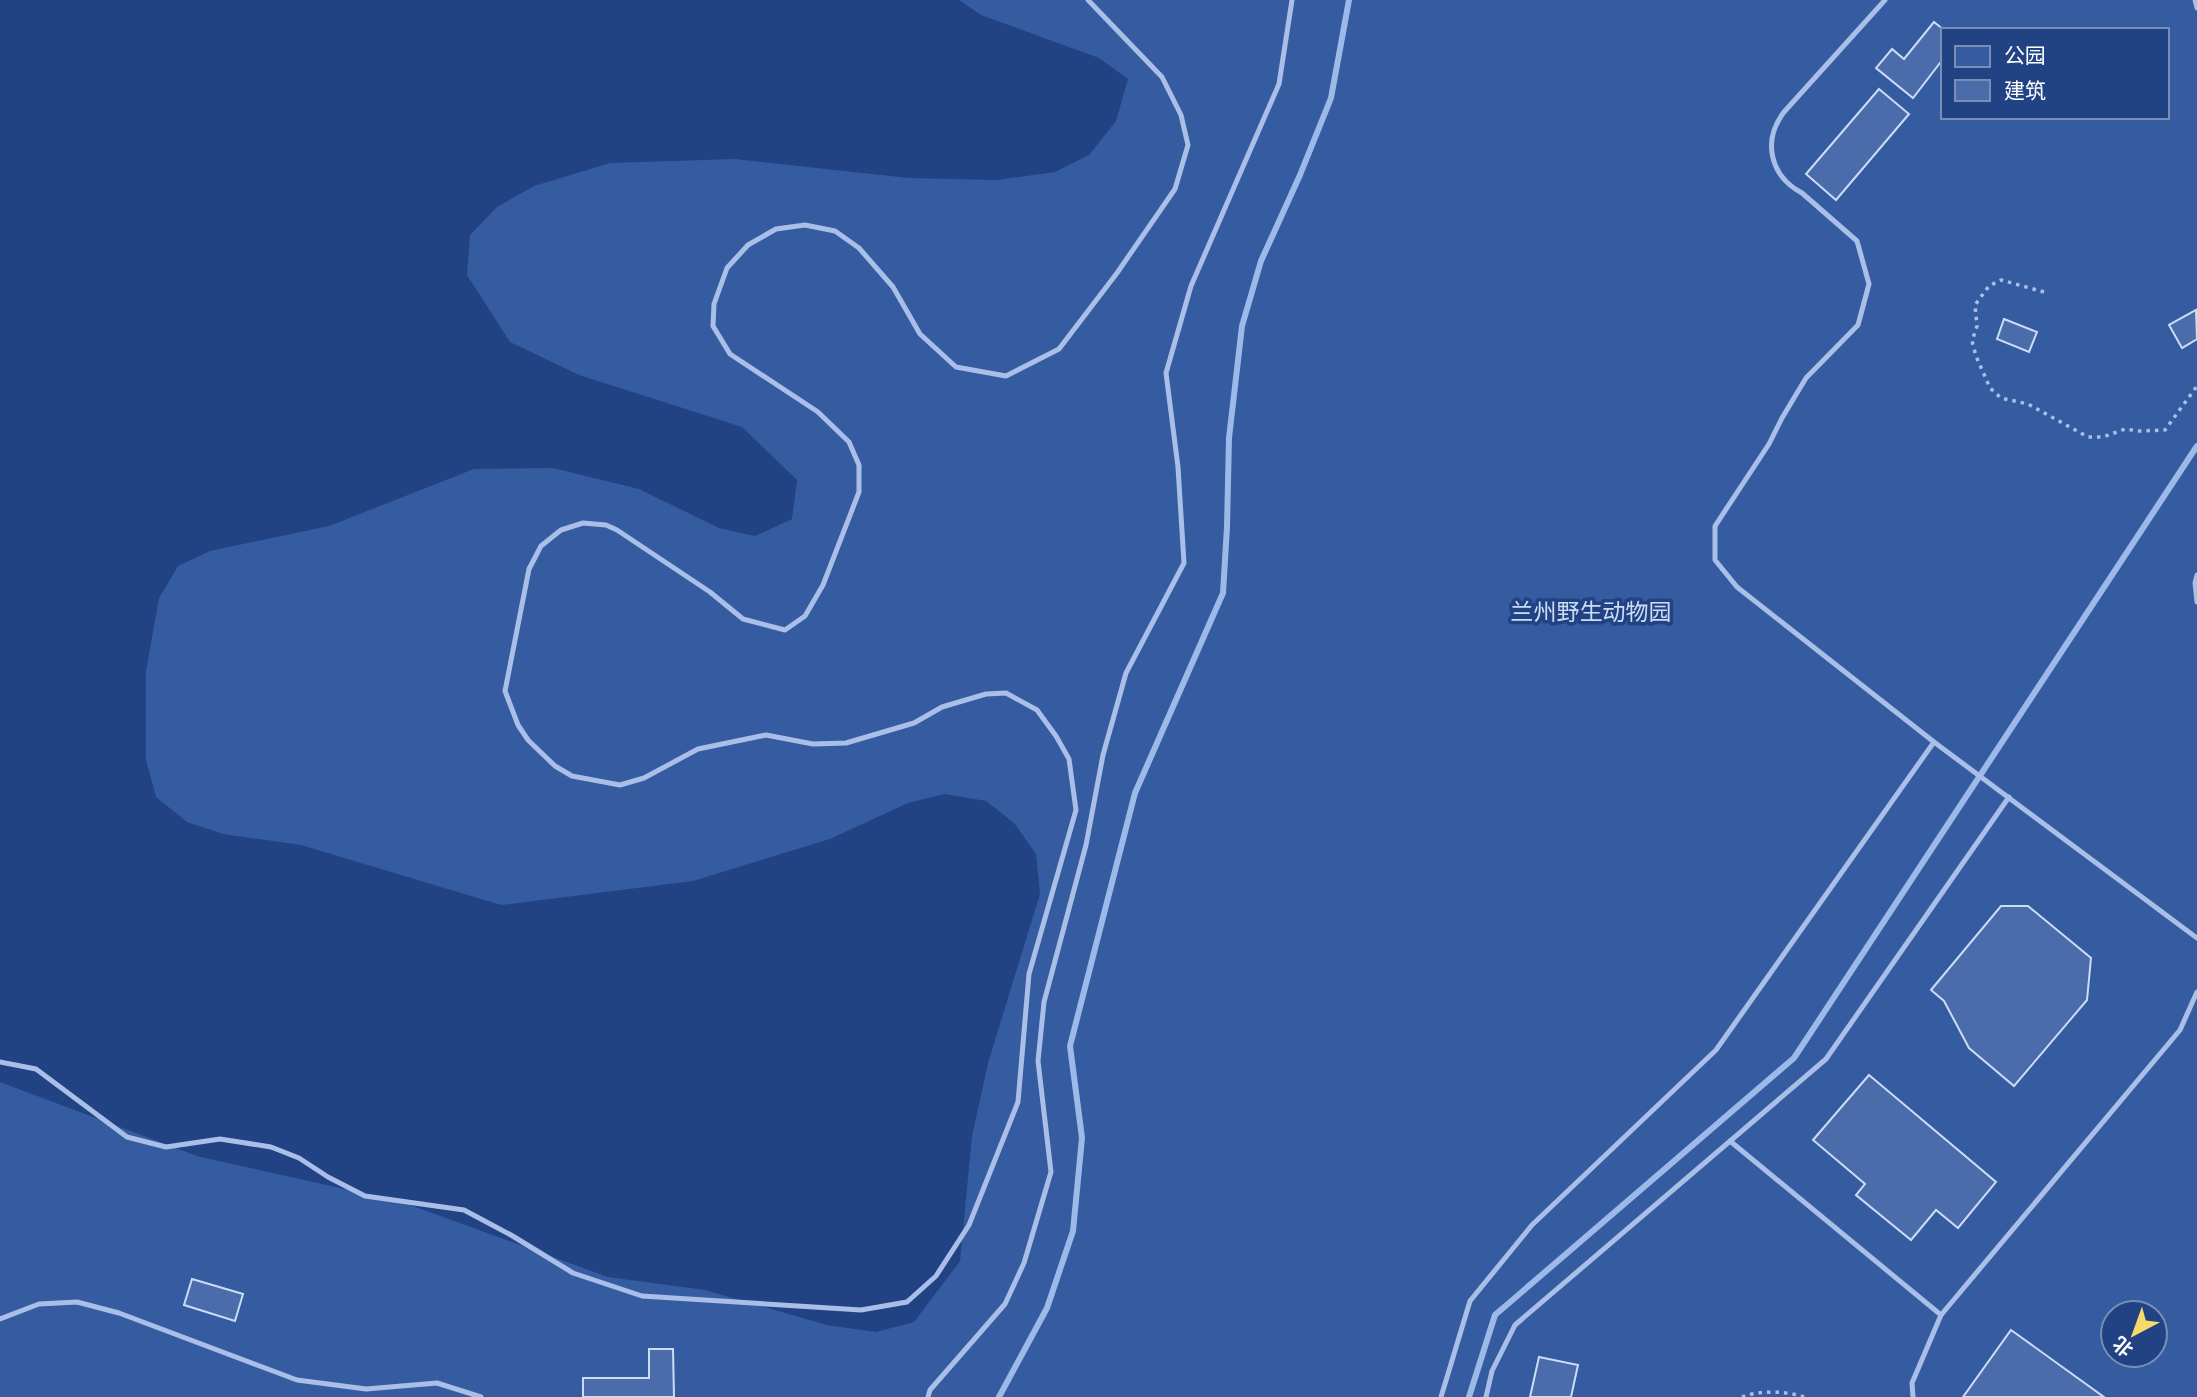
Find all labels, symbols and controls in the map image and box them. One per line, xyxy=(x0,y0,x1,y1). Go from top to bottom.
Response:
legend xyxy=(1941,28,2169,119)
text: 公园 xyxy=(2004,42,2046,67)
text: 建筑 xyxy=(2004,77,2046,102)
park label: 兰州野生动物园 xyxy=(1511,597,1672,625)
north arrow xyxy=(2099,1299,2169,1369)
text: 北 xyxy=(2108,1332,2137,1362)

